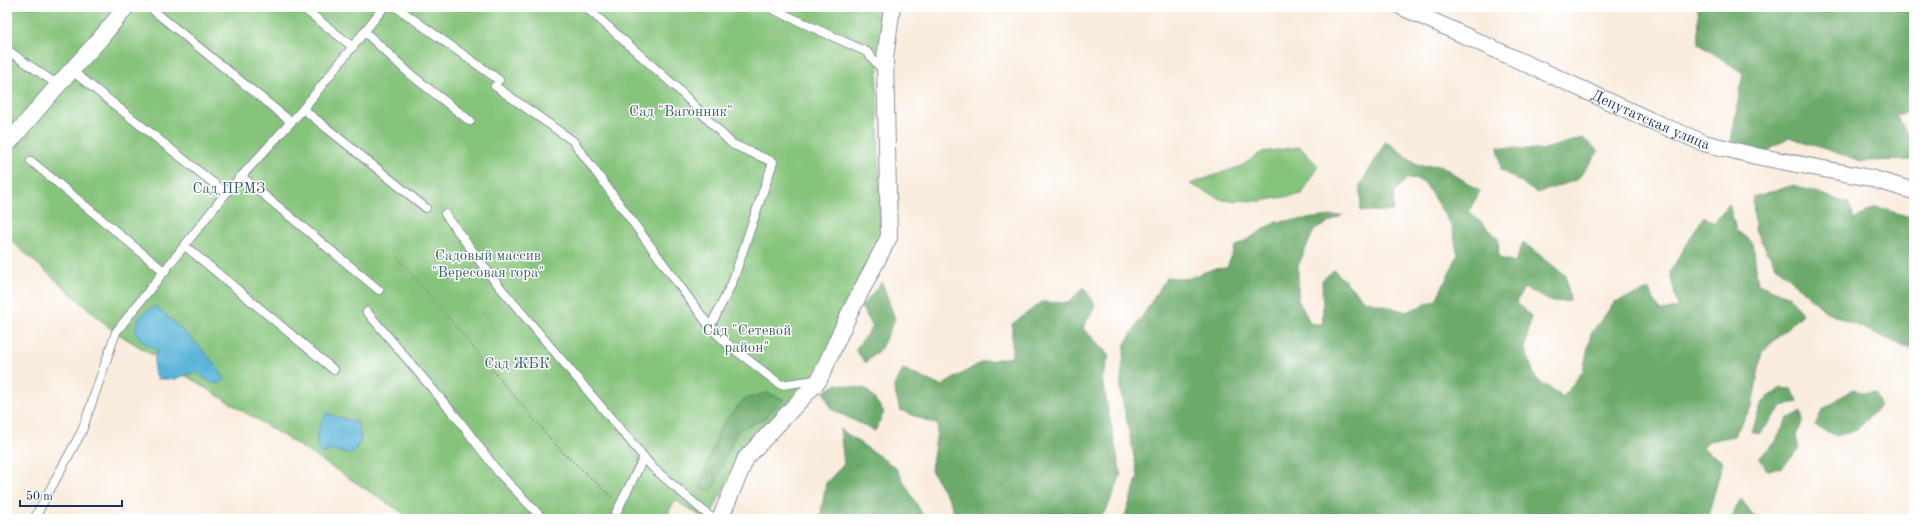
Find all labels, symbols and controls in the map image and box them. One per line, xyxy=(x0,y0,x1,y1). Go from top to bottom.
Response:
street label: Депутатская улица xyxy=(1589,88,1711,153)
park label: Сад "Вагонник" xyxy=(629,105,733,120)
park label: Сад ПРМЗ xyxy=(193,182,265,197)
park label: Садовый массив "Вересовая гора" xyxy=(432,249,544,281)
park label: Сад "Сетевой район" xyxy=(703,324,791,356)
park label: Сад ЖБК xyxy=(484,357,550,372)
scale bar xyxy=(20,482,122,508)
text: 50 m xyxy=(26,490,53,503)

